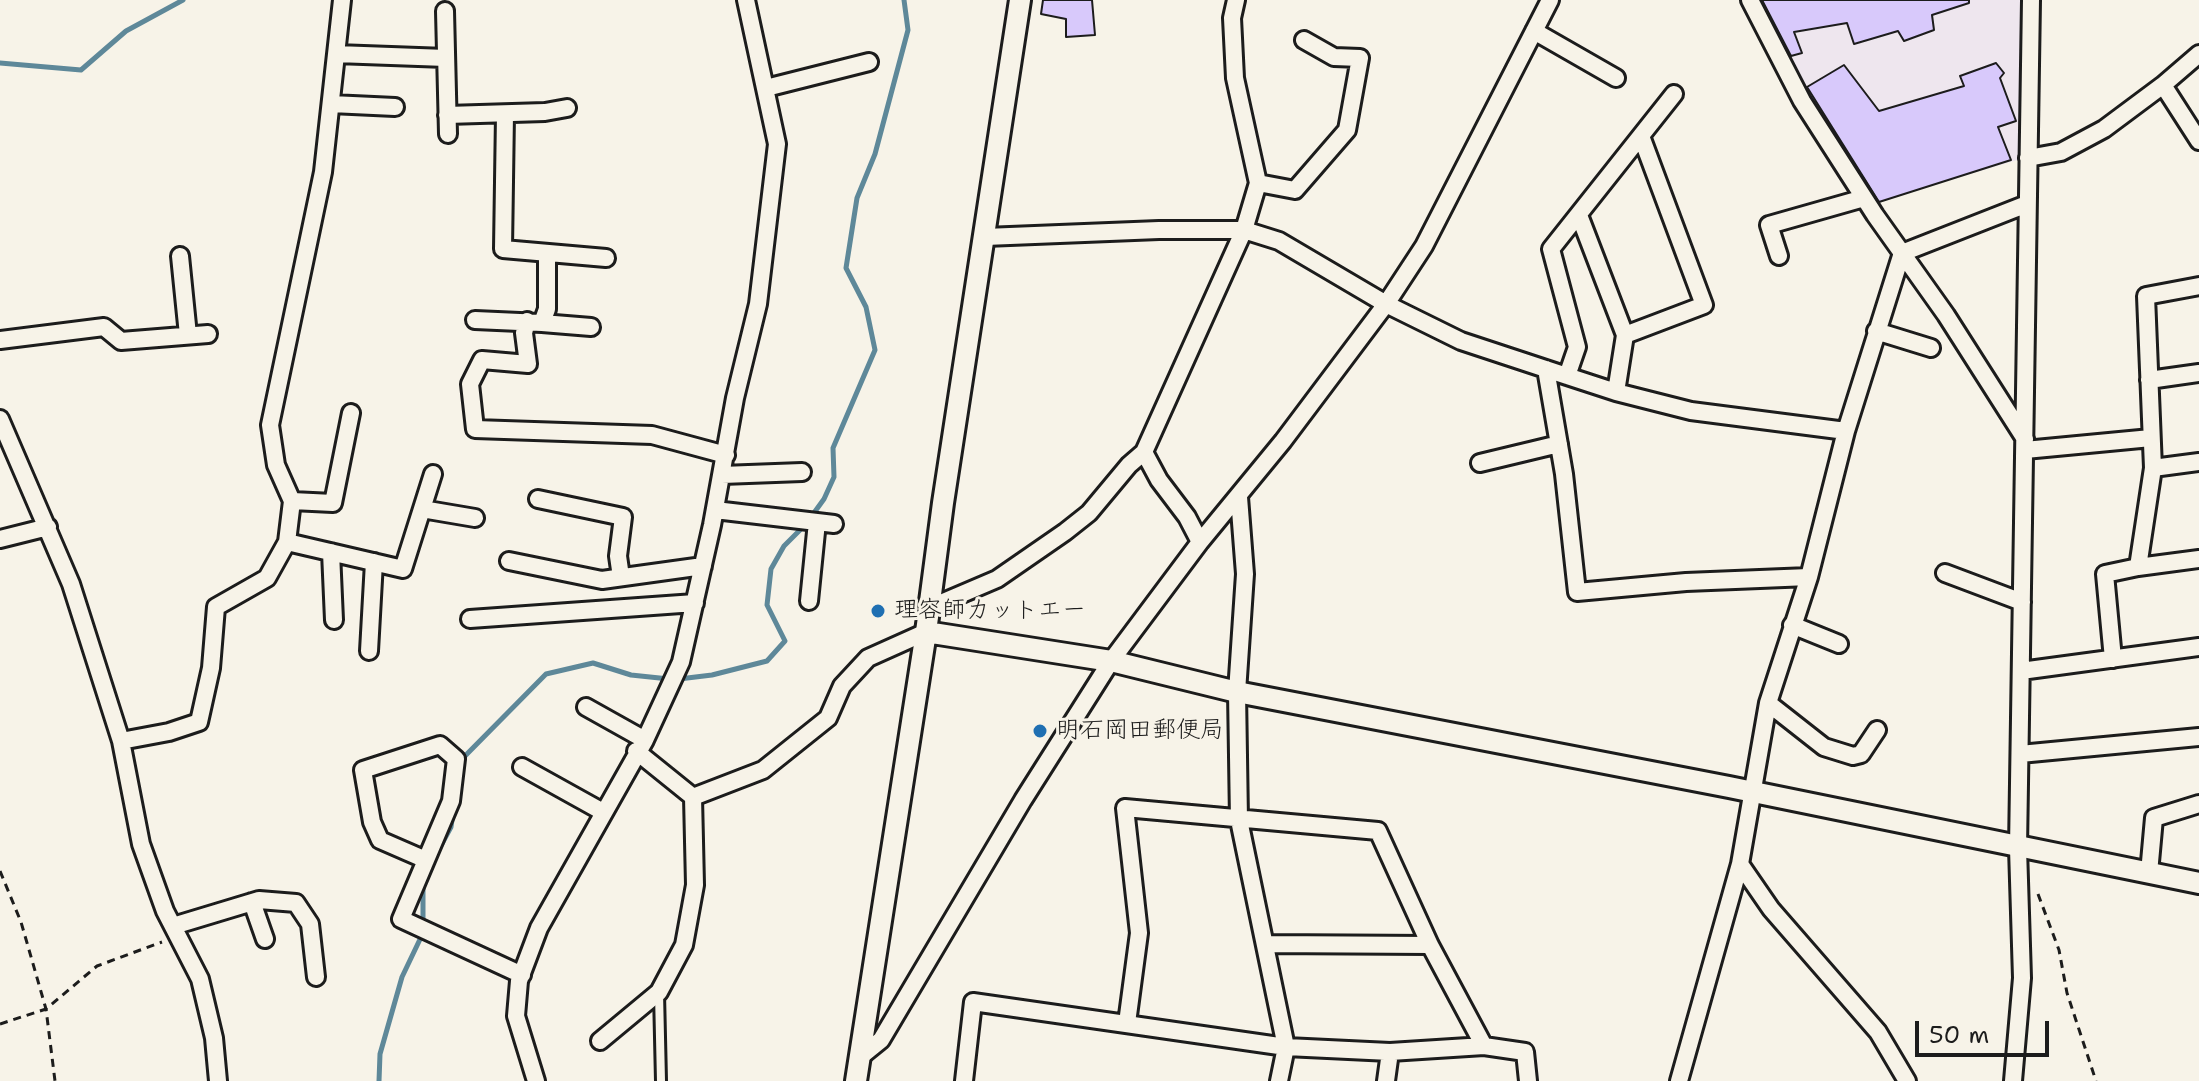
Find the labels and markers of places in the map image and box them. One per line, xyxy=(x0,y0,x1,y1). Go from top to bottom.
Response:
place label: 理容師カットエー xyxy=(894,597,1086,625)
marker: 理容師カットエー xyxy=(869,602,887,620)
place label: 明石岡田郵便局 xyxy=(1056,717,1224,745)
marker: 明石岡田郵便局 xyxy=(1031,722,1049,740)

